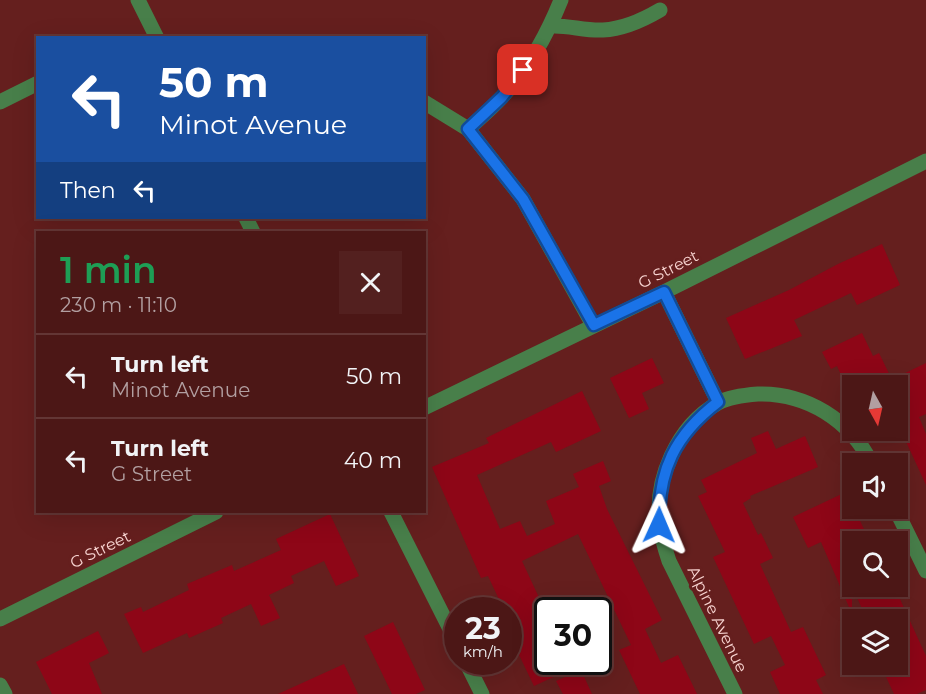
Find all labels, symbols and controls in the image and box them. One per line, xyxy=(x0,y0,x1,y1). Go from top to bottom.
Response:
pin xyxy=(497,44,548,95)
icon: arrive xyxy=(506,53,539,86)
text: 50 m xyxy=(159,56,268,108)
icon: left xyxy=(60,60,138,138)
text: Minot Avenue xyxy=(159,108,347,141)
icon: left xyxy=(128,174,161,207)
text: Then xyxy=(60,177,116,204)
street label: G Street xyxy=(635,246,702,293)
text: 1 min xyxy=(60,248,157,292)
button: close xyxy=(339,251,402,314)
text: 230 m · 11:10 xyxy=(60,293,177,317)
text: Turn left xyxy=(111,351,209,378)
icon: left xyxy=(60,360,93,393)
text: 50 m xyxy=(346,363,402,390)
north arrow xyxy=(842,375,908,441)
map controls xyxy=(842,375,908,675)
text: Minot Avenue xyxy=(111,378,250,402)
text: Turn left xyxy=(111,435,209,462)
icon: left xyxy=(60,444,93,477)
text: 40 m xyxy=(344,447,402,474)
button: sound xyxy=(842,453,908,519)
text: G Street xyxy=(111,462,192,486)
position arrow xyxy=(627,493,691,557)
street label: G Street xyxy=(67,526,134,572)
button: search xyxy=(842,531,908,597)
street label: Alpine Avenue xyxy=(684,563,752,676)
speed limit sign: 30 xyxy=(534,597,612,675)
button: layers xyxy=(842,609,908,675)
text: 23 xyxy=(465,610,501,647)
text: km/h xyxy=(463,642,503,661)

